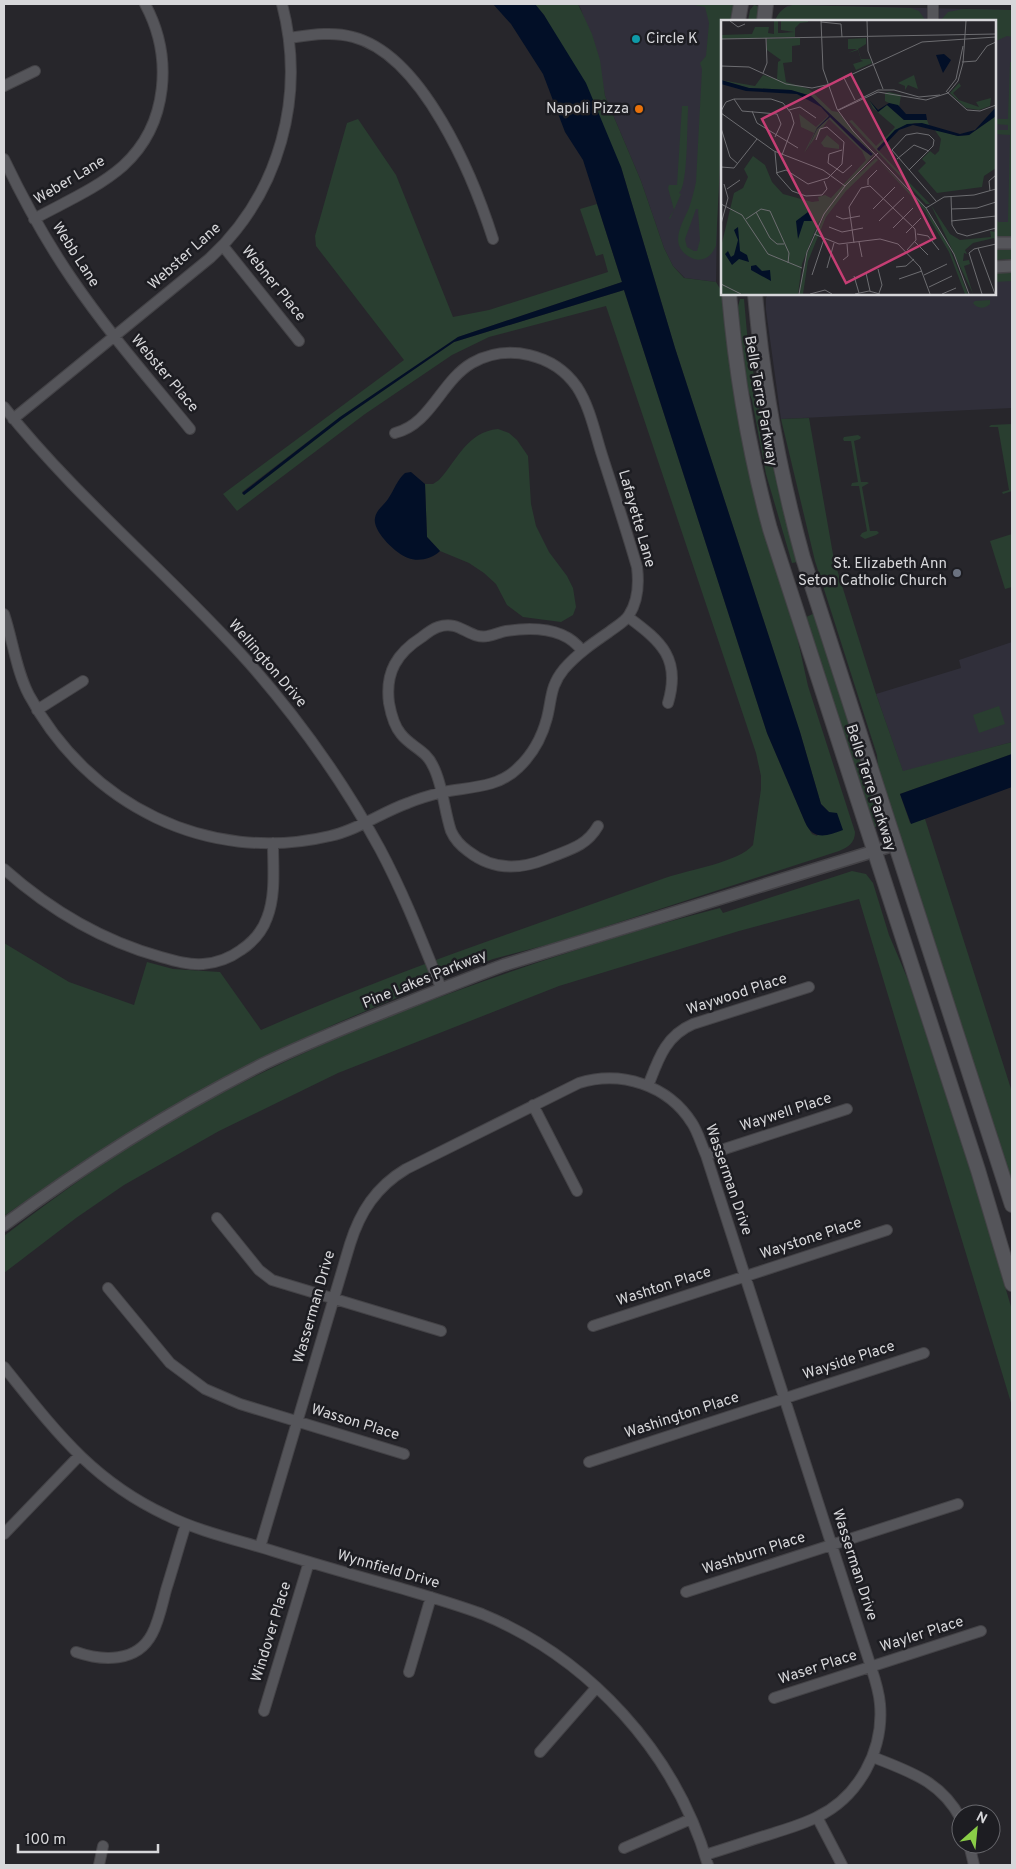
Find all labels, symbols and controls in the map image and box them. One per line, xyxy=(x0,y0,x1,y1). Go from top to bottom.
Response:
inset map xyxy=(721,20,996,295)
place label: Circle K xyxy=(646,30,698,49)
marker: Circle K xyxy=(630,33,642,45)
place label: Napoli Pizza xyxy=(546,100,629,119)
marker: Napoli Pizza xyxy=(633,103,645,115)
street label: Weber Lane xyxy=(31,152,109,210)
street label: Webb Lane xyxy=(47,219,103,291)
street label: Webster Lane xyxy=(145,219,225,295)
street label: Webner Place xyxy=(237,242,309,326)
street label: Webster Place xyxy=(126,331,202,417)
street label: Belle Terre Parkway xyxy=(739,334,781,468)
street label: Lafayette Lane xyxy=(613,468,659,570)
place label: St. Elizabeth Ann Seton Catholic Church xyxy=(798,555,947,591)
marker: St. Elizabeth Ann Seton Catholic Church xyxy=(951,567,963,579)
street label: Wellington Drive xyxy=(224,616,310,712)
street label: Belle Terre Parkway xyxy=(841,722,900,854)
street label: Pine Lakes Parkway xyxy=(360,946,490,1014)
street label: Waywood Place xyxy=(684,970,790,1020)
street label: Waywell Place xyxy=(738,1089,834,1137)
street label: Wasserman Drive xyxy=(700,1122,756,1238)
street label: Waystone Place xyxy=(758,1214,864,1264)
street label: Wasserman Drive xyxy=(290,1248,340,1366)
street label: Washton Place xyxy=(614,1263,714,1311)
street label: Wayside Place xyxy=(801,1337,897,1385)
street label: Washington Place xyxy=(622,1389,742,1443)
street label: Wasson Place xyxy=(308,1401,402,1445)
street label: Wasserman Drive xyxy=(827,1507,881,1623)
street label: Washburn Place xyxy=(700,1528,808,1580)
street label: Wynnfield Drive xyxy=(334,1546,442,1594)
street label: Windover Place xyxy=(248,1579,296,1685)
street label: Wayler Place xyxy=(878,1613,966,1657)
street label: Waser Place xyxy=(776,1646,860,1690)
north arrow xyxy=(951,1804,1001,1854)
text: N xyxy=(973,1809,990,1829)
scale bar xyxy=(18,1822,158,1854)
text: 100 m xyxy=(25,1831,66,1850)

